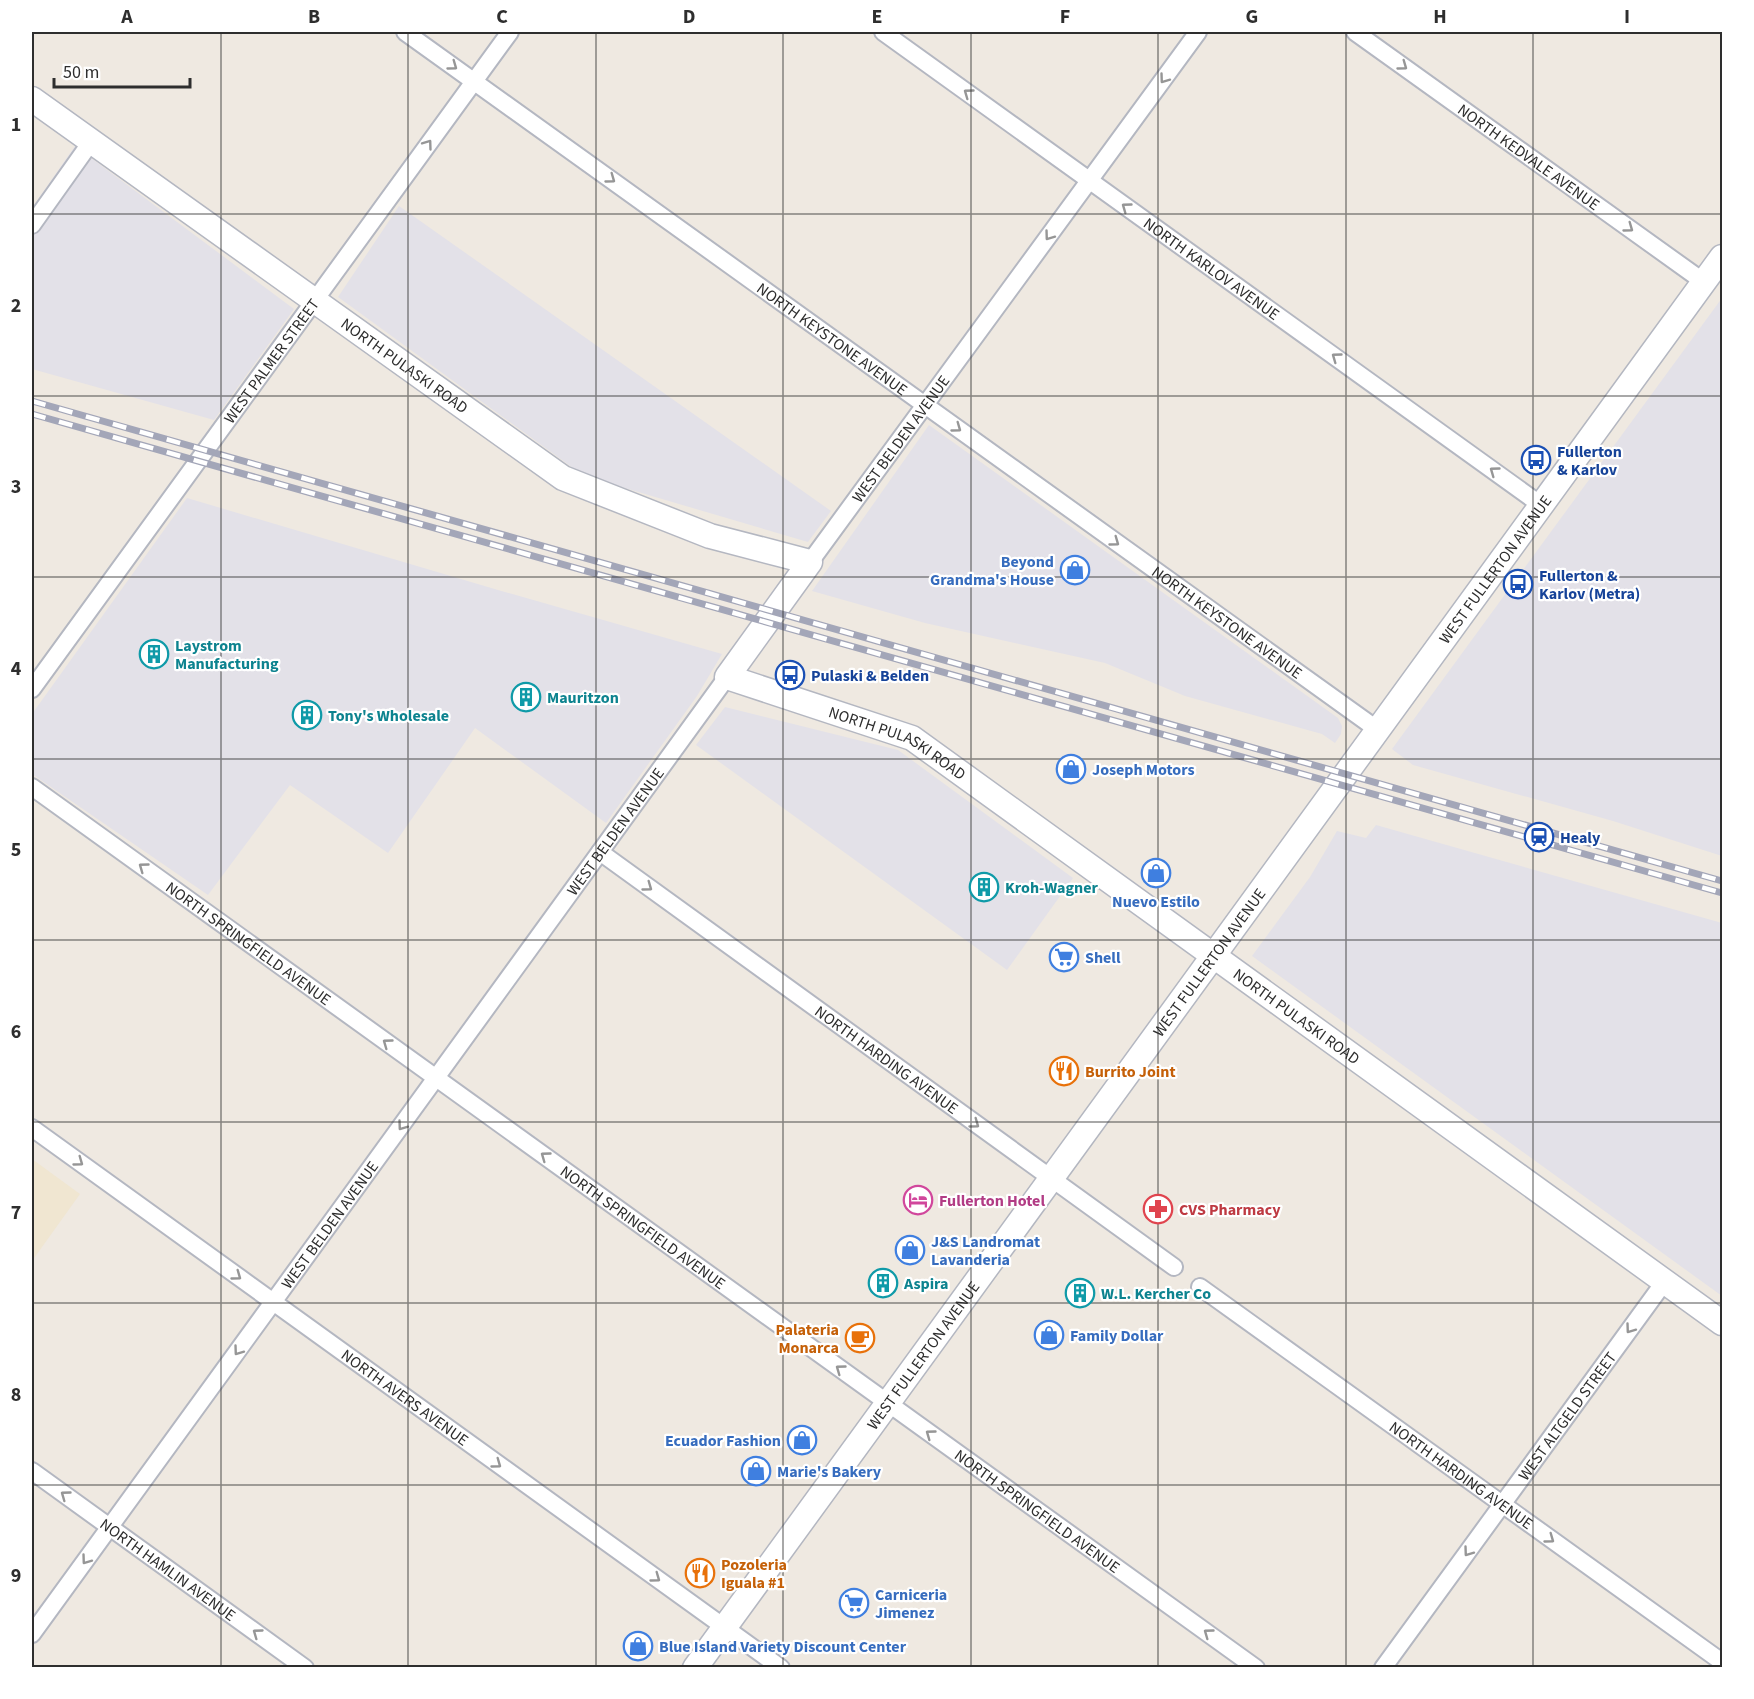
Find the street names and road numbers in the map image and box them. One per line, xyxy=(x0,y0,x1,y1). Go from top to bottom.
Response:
street label: NORTH KEDVALE AVENUE xyxy=(1453,99,1604,216)
street label: NORTH KARLOV AVENUE xyxy=(1139,213,1284,326)
street label: NORTH KEYSTONE AVENUE xyxy=(752,278,912,401)
street label: WEST PALMER STREET xyxy=(219,294,325,428)
street label: NORTH PULASKI ROAD xyxy=(336,313,472,419)
street label: WEST BELDEN AVENUE xyxy=(847,371,955,507)
street label: WEST FULLERTON AVENUE xyxy=(1434,491,1557,649)
street label: NORTH KEYSTONE AVENUE xyxy=(1147,561,1306,684)
street label: NORTH PULASKI ROAD xyxy=(826,701,970,785)
street label: WEST BELDEN AVENUE xyxy=(562,764,670,900)
street label: NORTH SPRINGFIELD AVENUE xyxy=(161,877,335,1011)
street label: WEST FULLERTON AVENUE xyxy=(1148,884,1271,1042)
street label: NORTH PULASKI ROAD xyxy=(1228,963,1364,1070)
street label: NORTH HARDING AVENUE xyxy=(810,1001,962,1120)
street label: WEST BELDEN AVENUE xyxy=(276,1157,384,1293)
street label: NORTH SPRINGFIELD AVENUE xyxy=(555,1161,730,1295)
street label: WEST FULLERTON AVENUE xyxy=(862,1277,985,1434)
street label: NORTH AVERS AVENUE xyxy=(336,1344,473,1451)
street label: WEST ALTGELD STREET xyxy=(1513,1347,1622,1485)
street label: NORTH HARDING AVENUE xyxy=(1385,1417,1537,1535)
street label: NORTH SPRINGFIELD AVENUE xyxy=(950,1445,1124,1579)
street label: NORTH HAMLIN AVENUE xyxy=(95,1514,240,1627)

